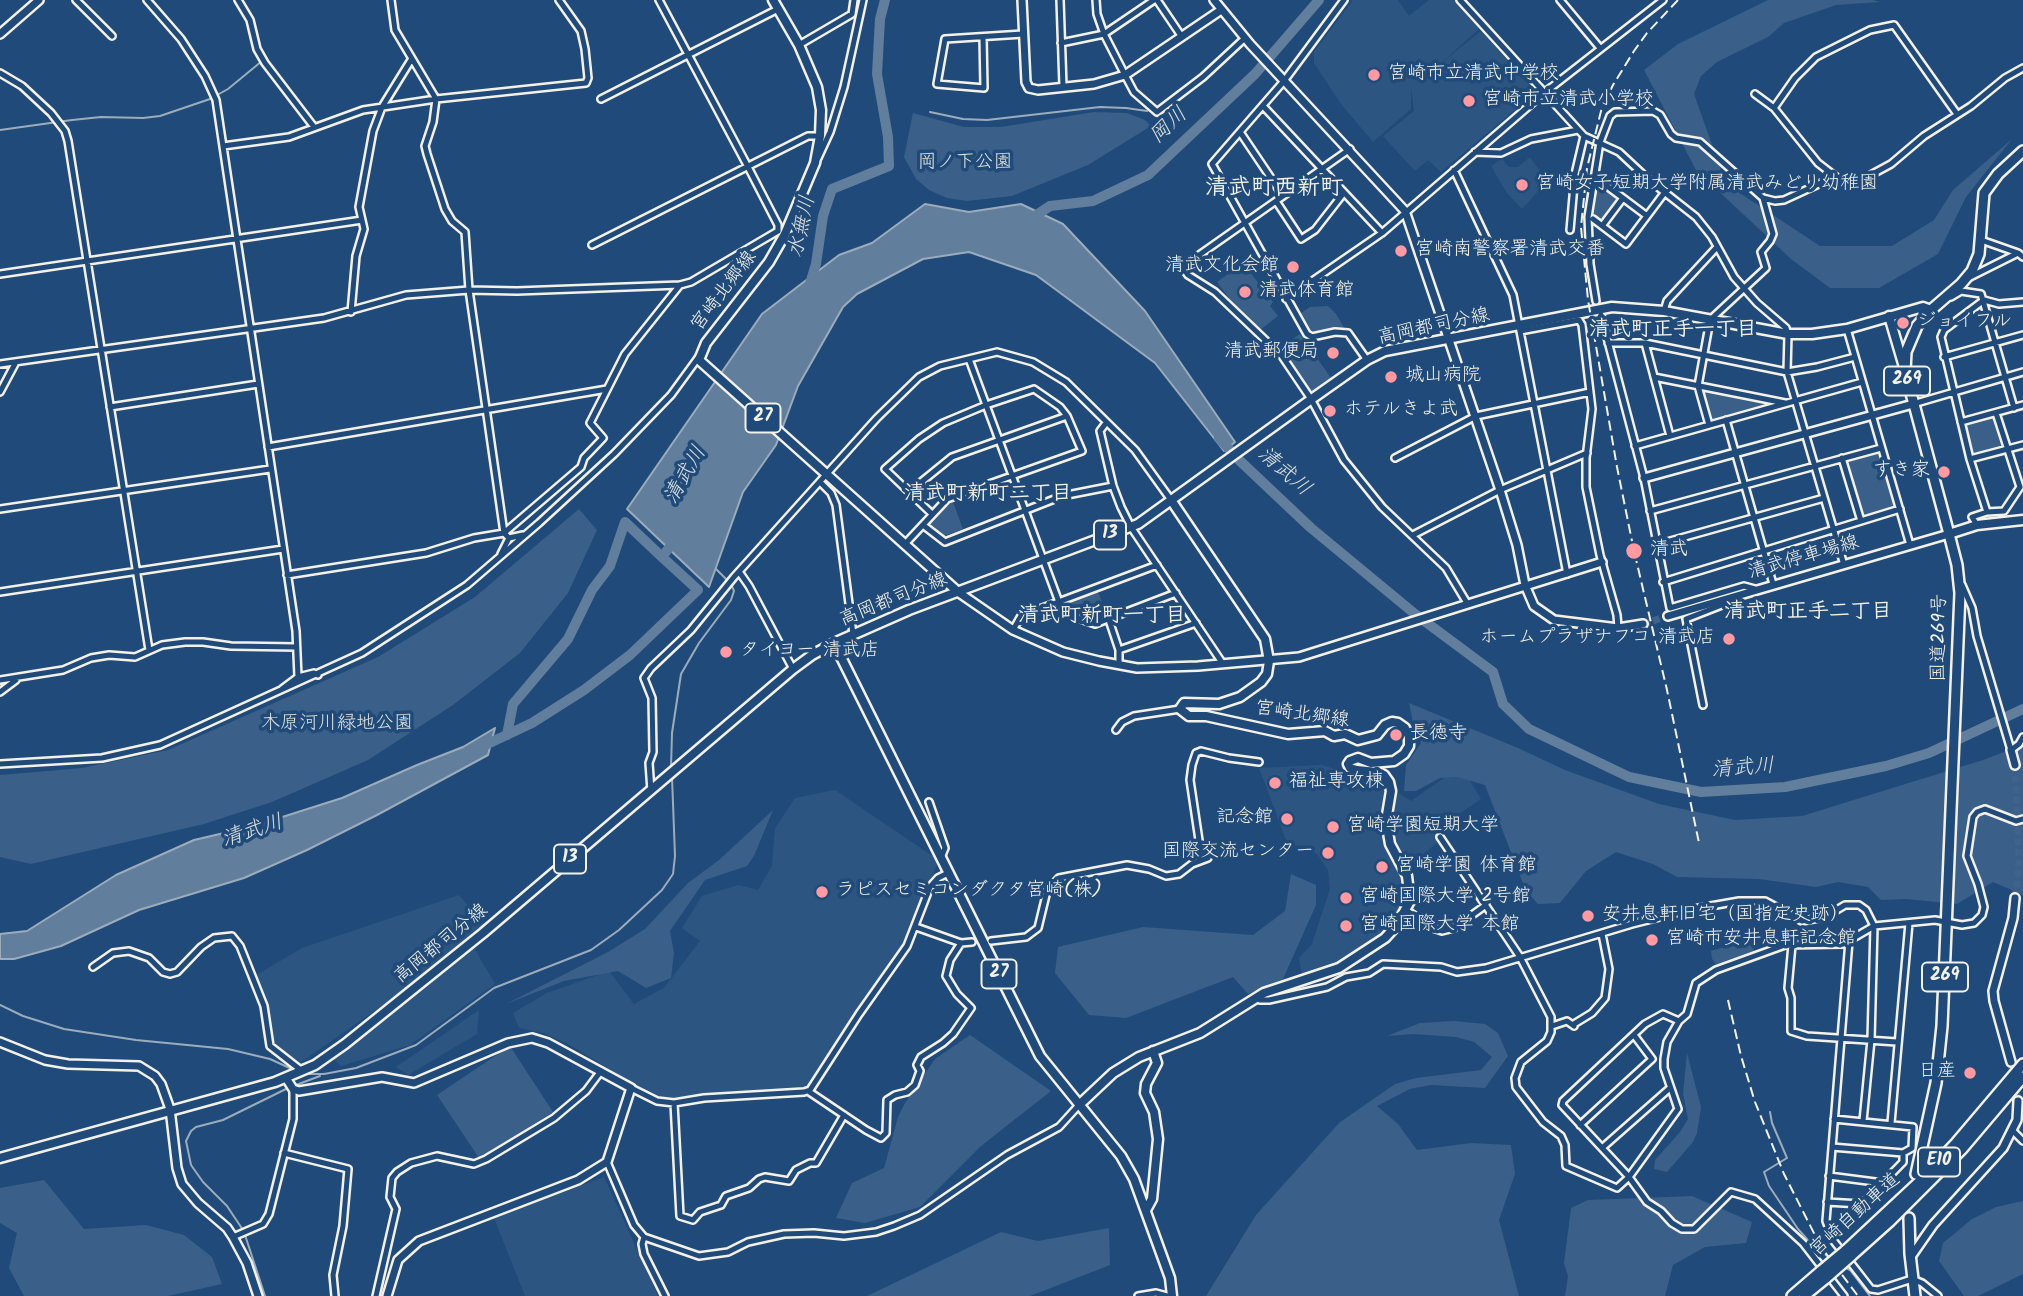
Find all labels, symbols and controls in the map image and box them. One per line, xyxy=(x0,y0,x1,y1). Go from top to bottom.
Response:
place label: 宮崎市立清武中学校 xyxy=(1388,64,1559,86)
marker: 宮崎市立清武中学校 xyxy=(1366,67,1382,83)
place label: 宮崎市立清武小学校 xyxy=(1483,90,1654,112)
marker: 宮崎市立清武小学校 xyxy=(1461,93,1477,109)
water label: 岡川 xyxy=(1146,103,1194,151)
park label: 岡ノ下公園 xyxy=(918,153,1012,175)
place label: 宮崎女子短期大学附属清武みどり幼稚園 xyxy=(1536,174,1878,196)
district label: 清武町西新町 xyxy=(1205,176,1343,204)
marker: 宮崎女子短期大学附属清武みどり幼稚園 xyxy=(1514,177,1530,193)
water label: 水無川 xyxy=(785,194,823,260)
place label: 宮崎南警察署清武交番 xyxy=(1415,240,1605,262)
marker: 宮崎南警察署清武交番 xyxy=(1393,243,1409,259)
street label: 宮崎北郷線 xyxy=(687,247,763,337)
place label: 清武文化会館 xyxy=(1165,256,1279,278)
marker: 清武文化会館 xyxy=(1285,259,1301,275)
place label: 清武体育館 xyxy=(1259,281,1354,303)
marker: 清武体育館 xyxy=(1237,284,1253,300)
street label: 高岡都司分線 xyxy=(1376,305,1492,351)
place label: ジョイフル xyxy=(1917,312,2012,334)
marker: ジョイフル xyxy=(1895,315,1911,331)
district label: 清武町正手一丁目 xyxy=(1589,318,1757,344)
place label: 清武郵便局 xyxy=(1224,342,1319,364)
marker: 清武郵便局 xyxy=(1325,345,1341,361)
place label: 城山病院 xyxy=(1405,366,1481,388)
road number: 269 xyxy=(1884,366,1930,396)
marker: 城山病院 xyxy=(1383,369,1399,385)
place label: ホテルきよ武 xyxy=(1344,400,1458,422)
marker: ホテルきよ武 xyxy=(1322,403,1338,419)
road number: 27 xyxy=(746,404,780,432)
water label: 清武川 xyxy=(660,442,714,510)
water label: 清武川 xyxy=(1251,443,1315,503)
place label: すき家 xyxy=(1873,461,1930,483)
marker: すき家 xyxy=(1936,464,1952,480)
district label: 清武町新町二丁目 xyxy=(904,482,1072,508)
road number: 13 xyxy=(1094,520,1126,550)
street label: 清武停車場線 xyxy=(1746,532,1862,586)
place label: 清武 xyxy=(1650,540,1688,562)
marker: 清武 xyxy=(1624,541,1644,561)
street label: 高岡都司分線 xyxy=(837,569,951,633)
street label: 国道269号 xyxy=(1929,594,1953,682)
district label: 清武町正手二丁目 xyxy=(1724,600,1892,626)
district label: 清武町新町一丁目 xyxy=(1018,604,1186,630)
place label: ホームプラザナフコ 清武店 xyxy=(1479,628,1715,650)
marker: ホームプラザナフコ 清武店 xyxy=(1721,631,1737,647)
place label: タイヨー 清武店 xyxy=(740,641,879,663)
marker: タイヨー 清武店 xyxy=(718,644,734,660)
street label: 宮崎北郷線 xyxy=(1253,698,1351,734)
park label: 木原河川緑地公園 xyxy=(261,714,413,736)
place label: 長徳寺 xyxy=(1410,724,1467,746)
marker: 長徳寺 xyxy=(1388,727,1404,743)
water label: 清武川 xyxy=(1711,755,1775,785)
place label: 福祉専攻棟 xyxy=(1289,772,1384,794)
marker: 福祉専攻棟 xyxy=(1267,775,1283,791)
place label: 記念館 xyxy=(1216,808,1273,830)
water label: 清武川 xyxy=(219,811,287,855)
marker: 記念館 xyxy=(1279,811,1295,827)
place label: 宮崎学園短期大学 xyxy=(1347,816,1499,838)
marker: 宮崎学園短期大学 xyxy=(1325,819,1341,835)
place label: 国際交流センター xyxy=(1162,842,1314,864)
road number: 13 xyxy=(554,844,586,874)
marker: 国際交流センター xyxy=(1320,845,1336,861)
place label: 宮崎学園 体育館 xyxy=(1396,856,1537,878)
marker: 宮崎学園 体育館 xyxy=(1374,859,1390,875)
place label: ラピスセミコンダクタ宮崎(株) xyxy=(836,881,1102,903)
marker: ラピスセミコンダクタ宮崎(株) xyxy=(814,884,830,900)
place label: 宮崎国際大学 2号館 xyxy=(1360,887,1531,909)
marker: 宮崎国際大学 2号館 xyxy=(1338,890,1354,906)
street label: 高岡都司分線 xyxy=(391,900,493,990)
place label: 安井息軒旧宅（国指定史跡） xyxy=(1602,905,1849,927)
marker: 安井息軒旧宅（国指定史跡） xyxy=(1580,908,1596,924)
place label: 宮崎国際大学 本館 xyxy=(1360,915,1520,937)
marker: 宮崎国際大学 本館 xyxy=(1338,918,1354,934)
place label: 宮崎市安井息軒記念館 xyxy=(1666,929,1856,951)
marker: 宮崎市安井息軒記念館 xyxy=(1644,932,1660,948)
road number: 27 xyxy=(982,959,1016,988)
road number: 269 xyxy=(1922,962,1968,992)
place label: 日産 xyxy=(1918,1062,1956,1084)
marker: 日産 xyxy=(1962,1065,1978,1081)
road number: E10 xyxy=(1918,1148,1960,1176)
street label: 宮崎自動車道 xyxy=(1806,1169,1906,1263)

